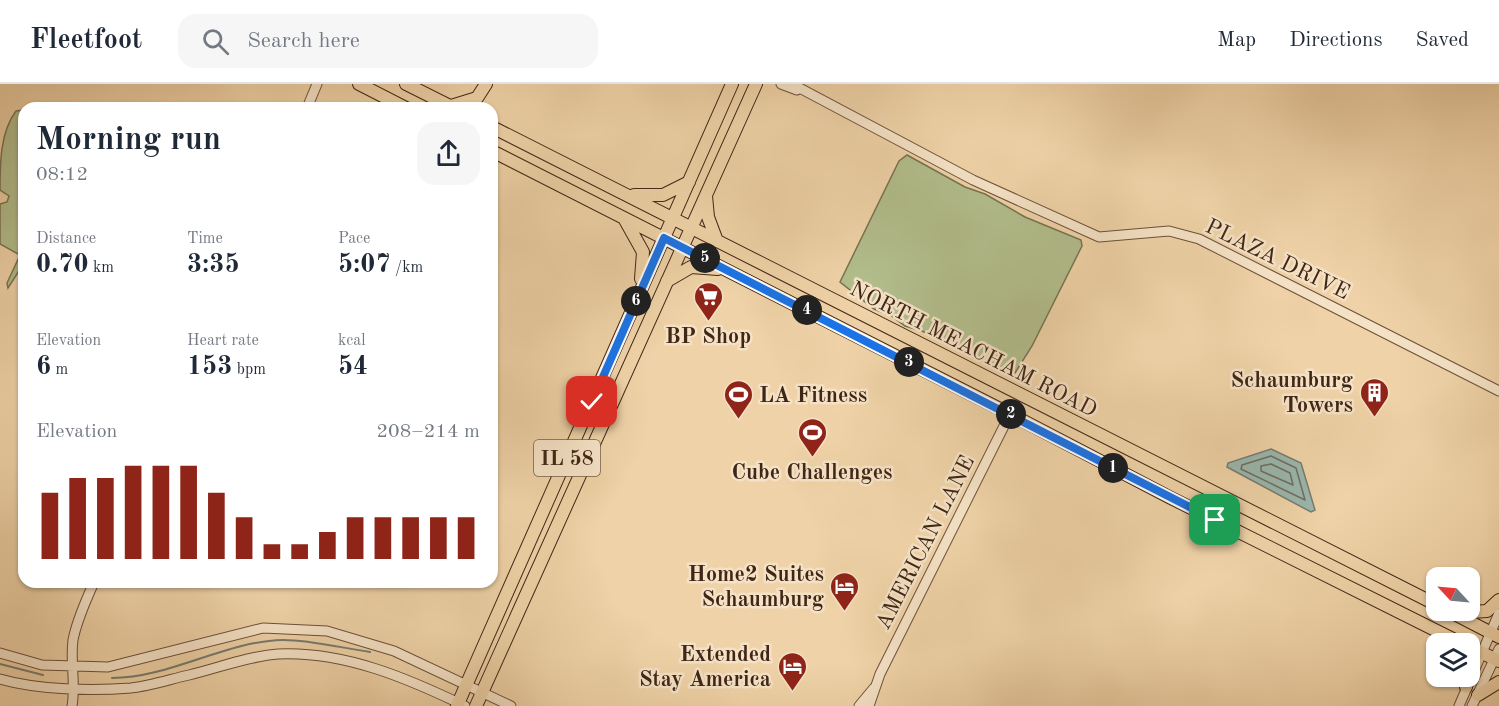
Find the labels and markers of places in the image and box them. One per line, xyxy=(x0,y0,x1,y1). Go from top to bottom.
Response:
pin: 5 xyxy=(690,243,720,273)
supermarket icon: BP Shop xyxy=(692,280,724,322)
pin: 6 xyxy=(621,286,651,316)
pin: 4 xyxy=(792,295,822,325)
place label: BP Shop xyxy=(665,326,751,348)
pin: 3 xyxy=(894,347,924,377)
place label: Schaumburg Towers xyxy=(1230,370,1353,417)
pin xyxy=(566,376,617,427)
building icon: Schaumburg Towers xyxy=(1358,376,1390,418)
sports icon: LA Fitness xyxy=(722,378,754,420)
place label: LA Fitness xyxy=(759,385,867,407)
pin: 2 xyxy=(996,399,1026,429)
sports icon: Cube Challenges xyxy=(796,416,828,458)
pin: 1 xyxy=(1098,453,1128,483)
place label: Cube Challenges xyxy=(732,462,893,484)
pin xyxy=(1189,494,1240,545)
place label: Home2 Suites Schaumburg xyxy=(688,564,824,611)
hotel icon: Home2 Suites Schaumburg xyxy=(829,570,861,612)
place label: Extended Stay America xyxy=(639,644,771,691)
hotel icon: Extended Stay America xyxy=(776,650,808,692)

